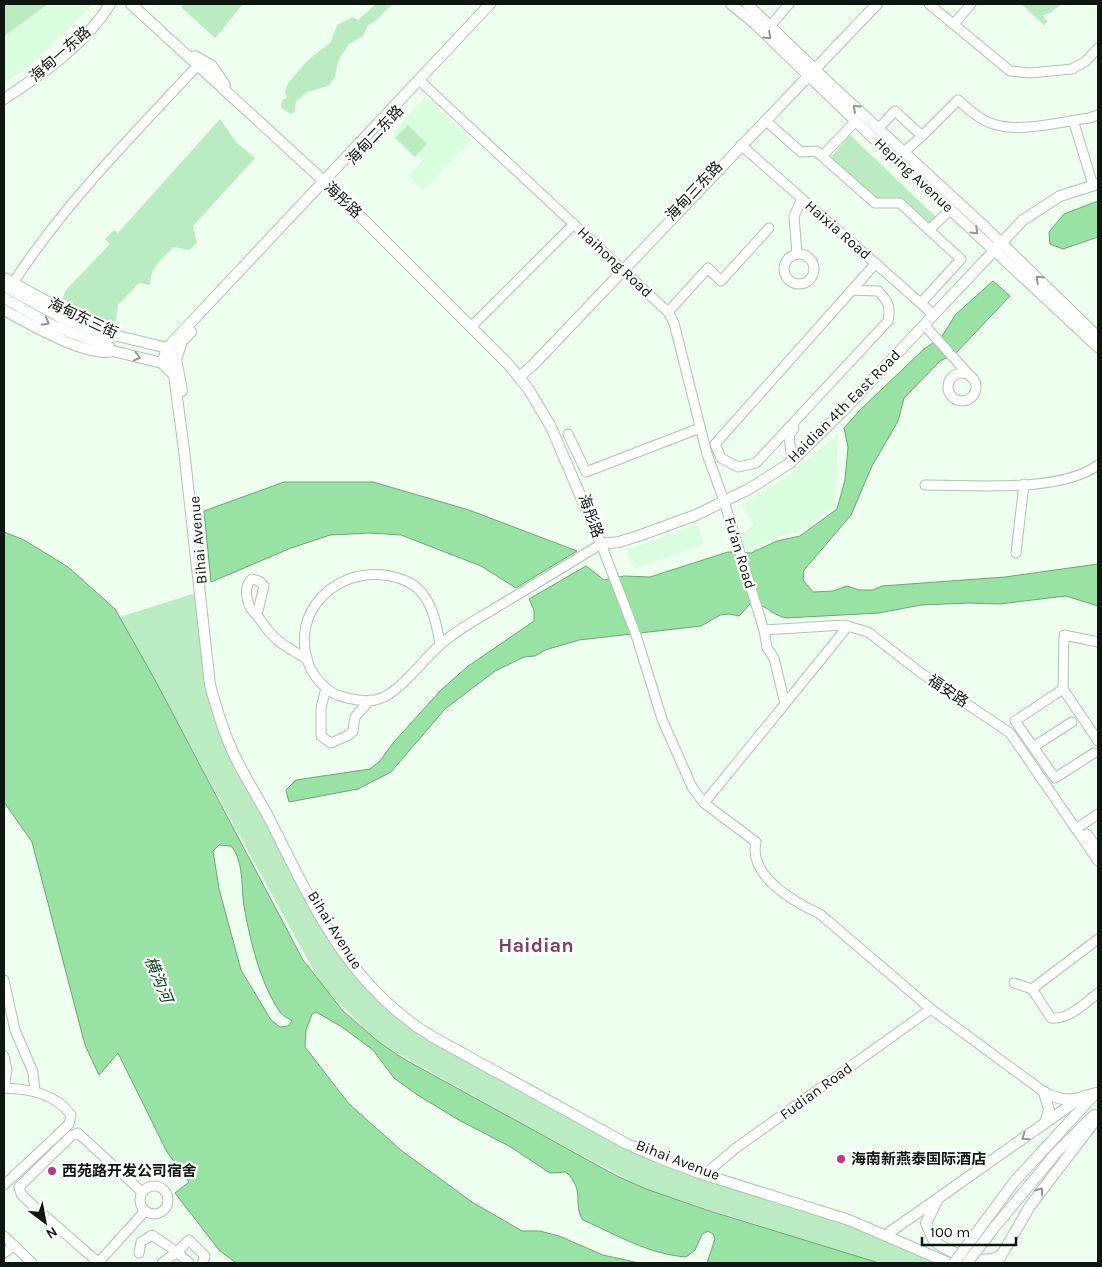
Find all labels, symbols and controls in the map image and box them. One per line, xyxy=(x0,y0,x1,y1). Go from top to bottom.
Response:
street label: 海甸一东路 xyxy=(26,23,94,85)
one-way arrow xyxy=(762,30,771,39)
street label: 海甸二东路 xyxy=(343,101,407,169)
one-way arrow xyxy=(853,105,862,114)
street label: Heping Avenue xyxy=(871,134,957,216)
street label: 海甸三东路 xyxy=(662,157,726,225)
street label: 海彤路 xyxy=(320,178,366,222)
street label: Haixia Road xyxy=(801,197,875,263)
street label: Haihong Road xyxy=(574,223,656,301)
one-way arrow xyxy=(969,225,978,234)
one-way arrow xyxy=(1035,276,1044,285)
street label: 海甸东三街 xyxy=(45,294,121,342)
one-way arrow xyxy=(41,316,50,326)
street label: Haidian 4th East Road xyxy=(784,346,904,466)
one-way arrow xyxy=(133,351,142,362)
street label: 海彤路 xyxy=(575,492,607,540)
street label: Bihai Avenue xyxy=(185,495,211,585)
street label: Fu'an Road xyxy=(721,515,759,591)
street label: 福安路 xyxy=(924,671,972,711)
street label: Bihai Avenue xyxy=(304,888,366,972)
district label: Haidian xyxy=(498,934,574,957)
water label: 横沟河 xyxy=(141,953,177,1008)
street label: Fudian Road xyxy=(776,1059,856,1123)
one-way arrow xyxy=(1021,1131,1031,1140)
street label: Bihai Avenue xyxy=(633,1136,723,1184)
place label: 海南新燕泰国际酒店 xyxy=(851,1150,986,1168)
marker: 海南新燕泰国际酒店 xyxy=(835,1153,847,1165)
place label: 西苑路开发公司宿舍 xyxy=(62,1162,197,1180)
marker: 西苑路开发公司宿舍 xyxy=(46,1165,58,1177)
one-way arrow xyxy=(1034,1188,1043,1197)
north arrow xyxy=(20,1197,70,1247)
scale bar xyxy=(922,1214,1016,1246)
text: N xyxy=(43,1223,60,1242)
text: 100 m xyxy=(930,1223,970,1241)

